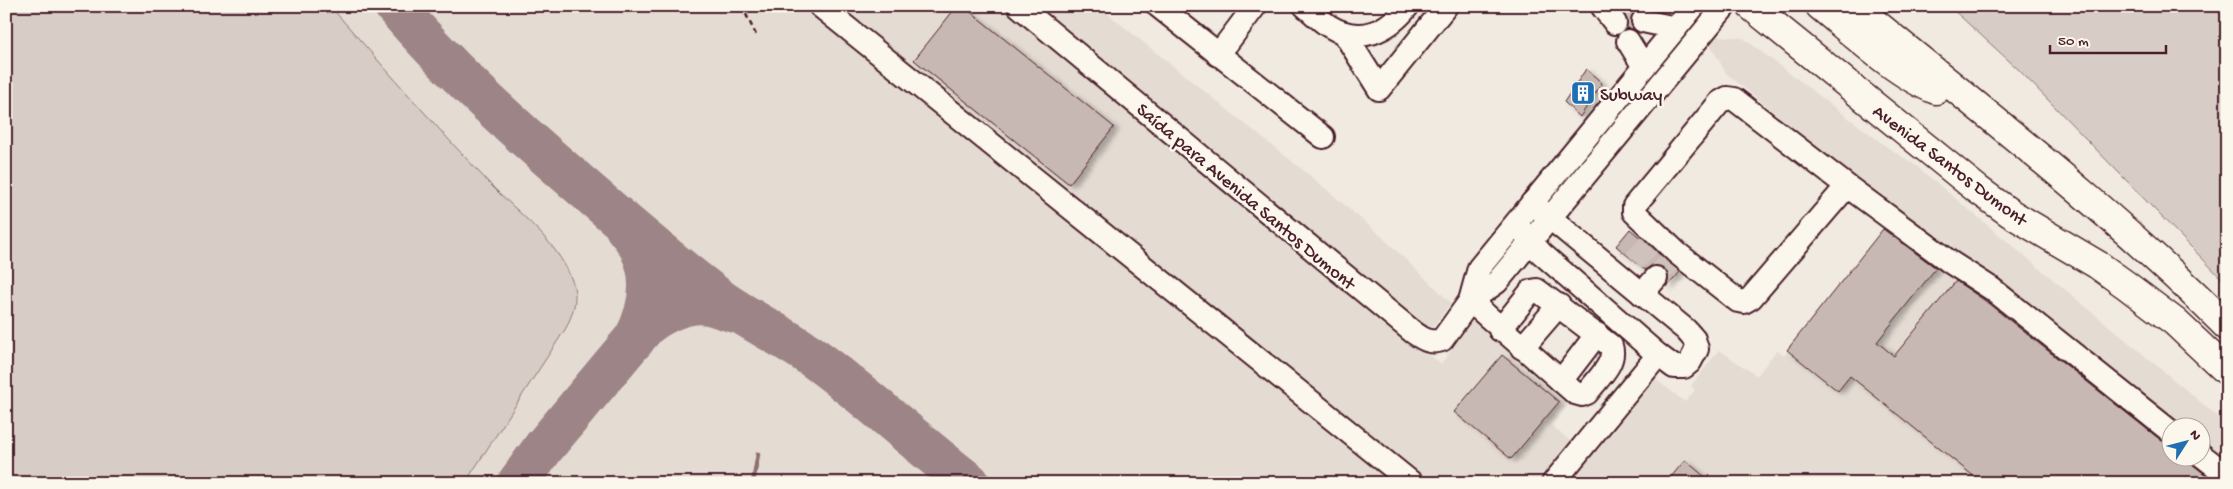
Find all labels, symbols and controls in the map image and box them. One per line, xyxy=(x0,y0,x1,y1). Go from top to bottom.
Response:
scale bar xyxy=(2050,22,2167,54)
text: 50 m xyxy=(2058,33,2089,51)
building icon: Subway xyxy=(1570,80,1596,106)
place label: Subway xyxy=(1600,85,1663,108)
street label: Saída para Avenida Santos Dumont xyxy=(1130,99,1361,298)
street label: Avenida Santos Dumont xyxy=(1867,101,2033,234)
north arrow xyxy=(2160,416,2210,466)
text: N xyxy=(2185,427,2204,445)

